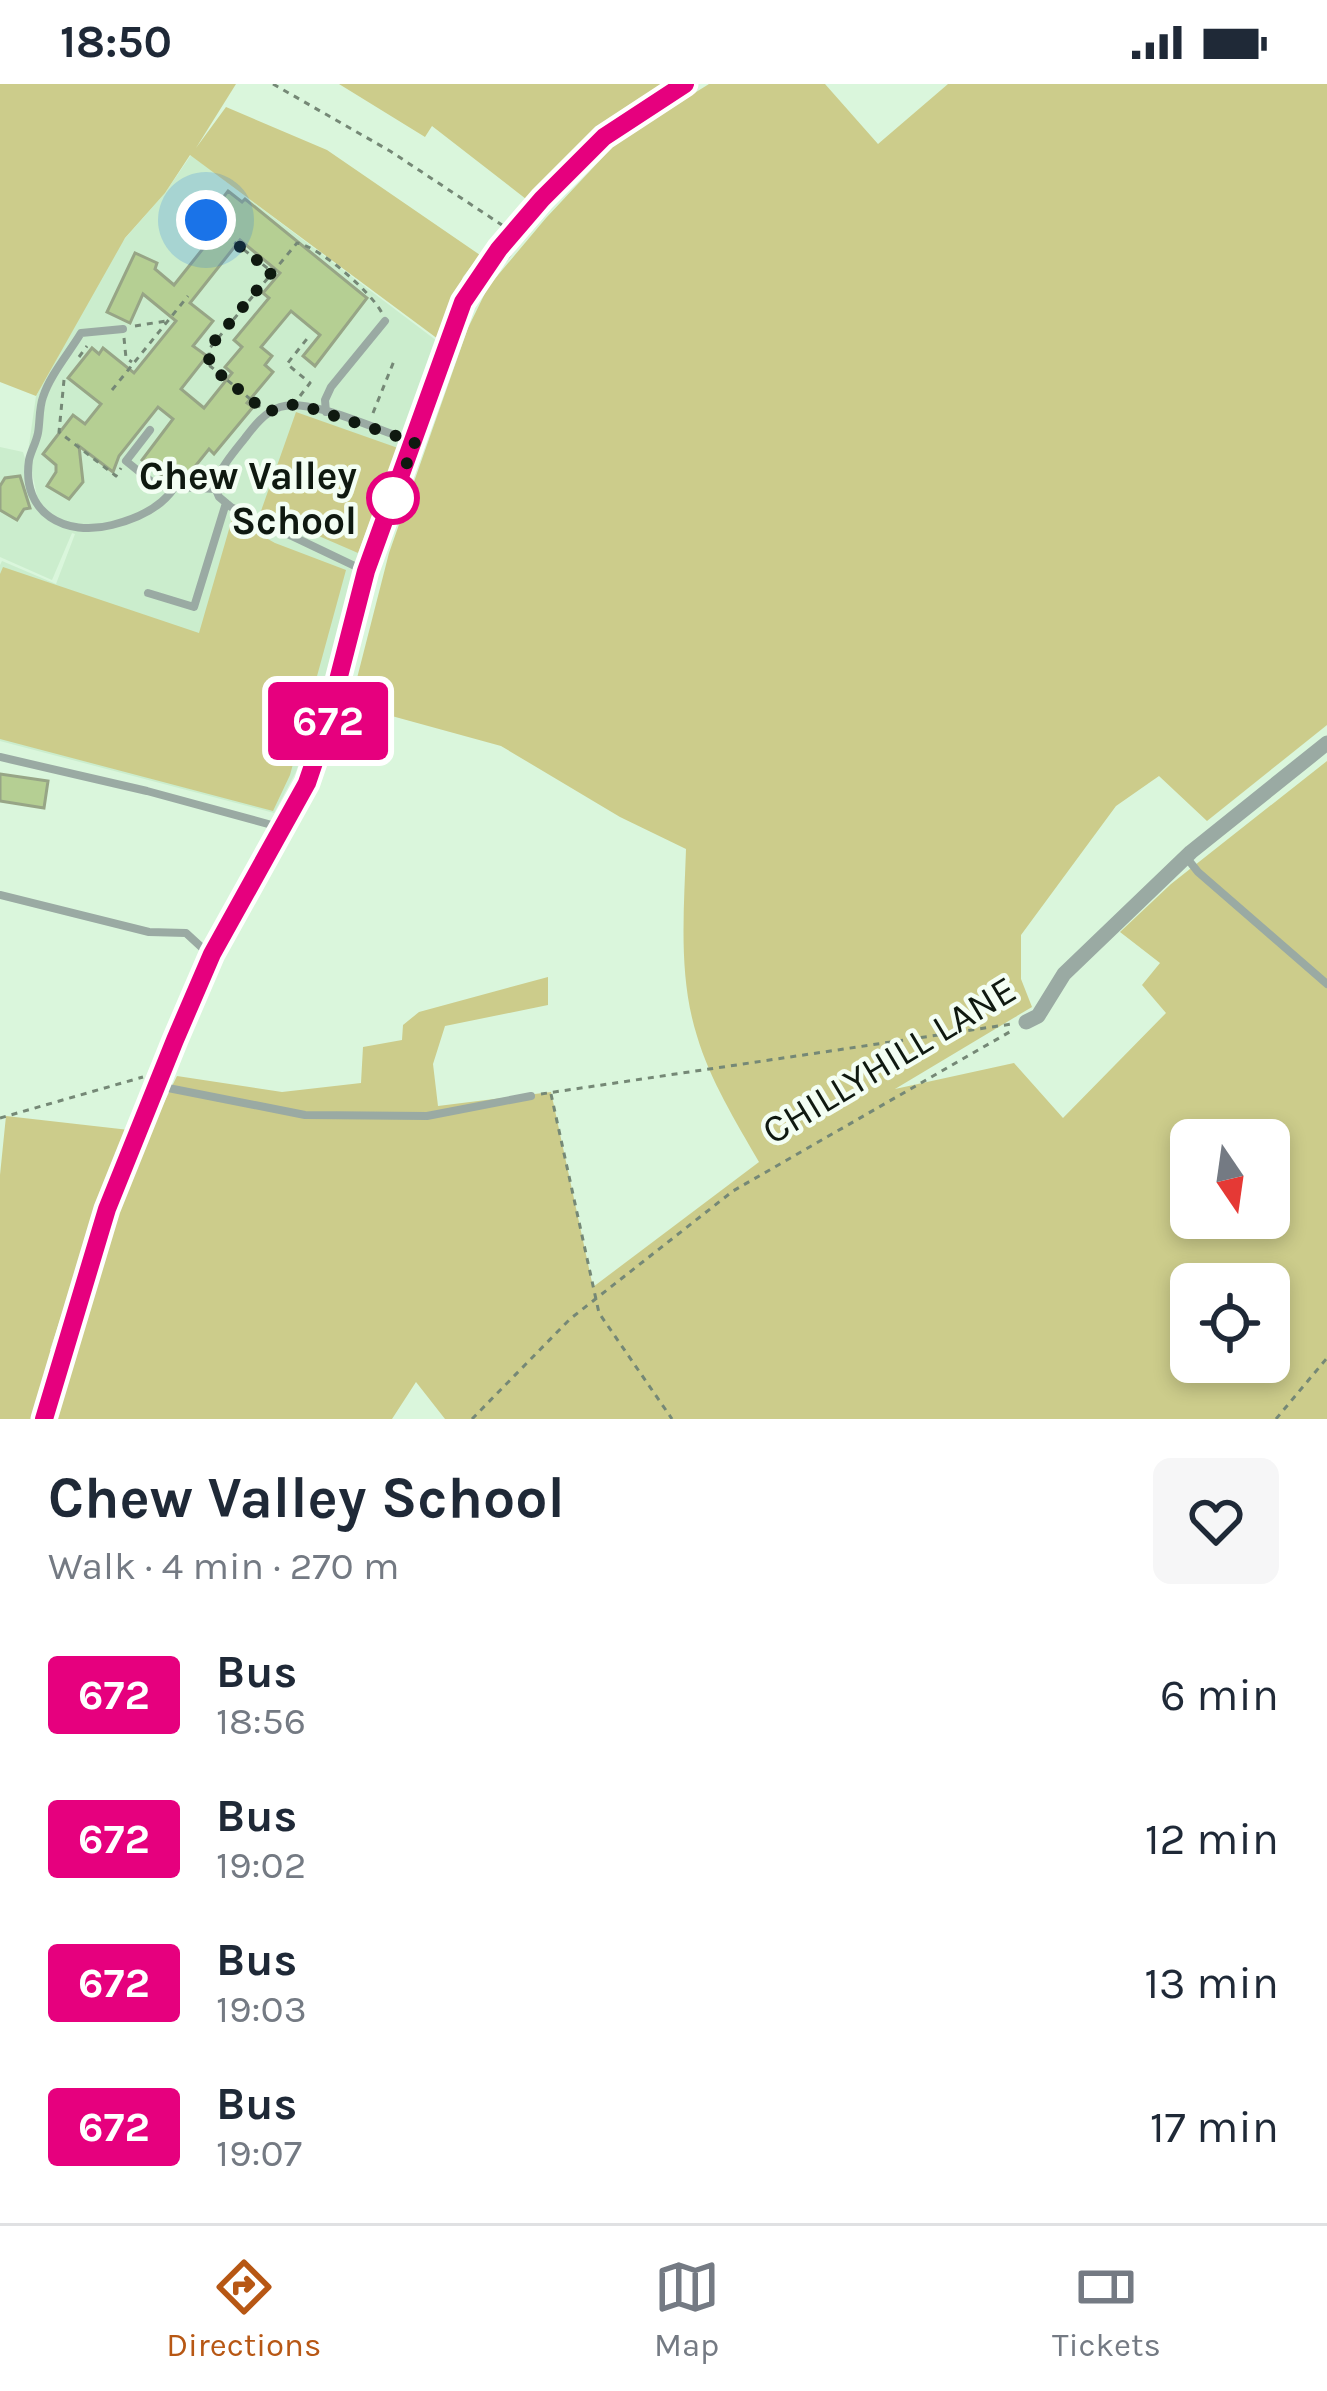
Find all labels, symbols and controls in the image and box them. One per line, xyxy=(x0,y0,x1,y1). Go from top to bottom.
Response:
text: 18:50 xyxy=(60,16,172,68)
your location xyxy=(176,190,236,250)
place label: Chew Valley School xyxy=(139,453,357,544)
marker: Chew Valley School xyxy=(368,473,418,523)
line badge: 672 xyxy=(259,682,397,760)
text: 672 xyxy=(292,696,364,746)
street label: CHILLYHILL LANE xyxy=(754,966,1024,1154)
north arrow xyxy=(1170,1119,1290,1239)
map controls xyxy=(1170,1119,1290,1383)
button: locate xyxy=(1170,1263,1290,1383)
button: heart xyxy=(1153,1458,1279,1584)
text: Chew Valley School xyxy=(48,1465,565,1531)
text: Walk · 4 min · 270 m xyxy=(48,1543,399,1589)
text: Bus xyxy=(216,1646,297,1698)
text: 6 min xyxy=(1160,1669,1279,1721)
text: 672 xyxy=(78,1670,150,1720)
text: 18:56 xyxy=(216,1698,306,1744)
text: Bus xyxy=(216,1790,297,1842)
text: 12 min xyxy=(1145,1813,1279,1865)
text: 672 xyxy=(78,1814,150,1864)
text: 19:02 xyxy=(216,1842,306,1888)
text: Bus xyxy=(216,1934,297,1986)
text: 13 min xyxy=(1144,1957,1279,2009)
text: 672 xyxy=(78,1958,150,2008)
text: 19:03 xyxy=(216,1986,307,2032)
text: Bus xyxy=(216,2078,297,2130)
text: 17 min xyxy=(1150,2101,1279,2153)
text: 672 xyxy=(78,2102,150,2152)
text: 19:07 xyxy=(216,2130,302,2176)
tab: Directions xyxy=(166,2254,321,2364)
tab: Map xyxy=(654,2254,720,2364)
tab: Tickets xyxy=(1052,2254,1161,2364)

